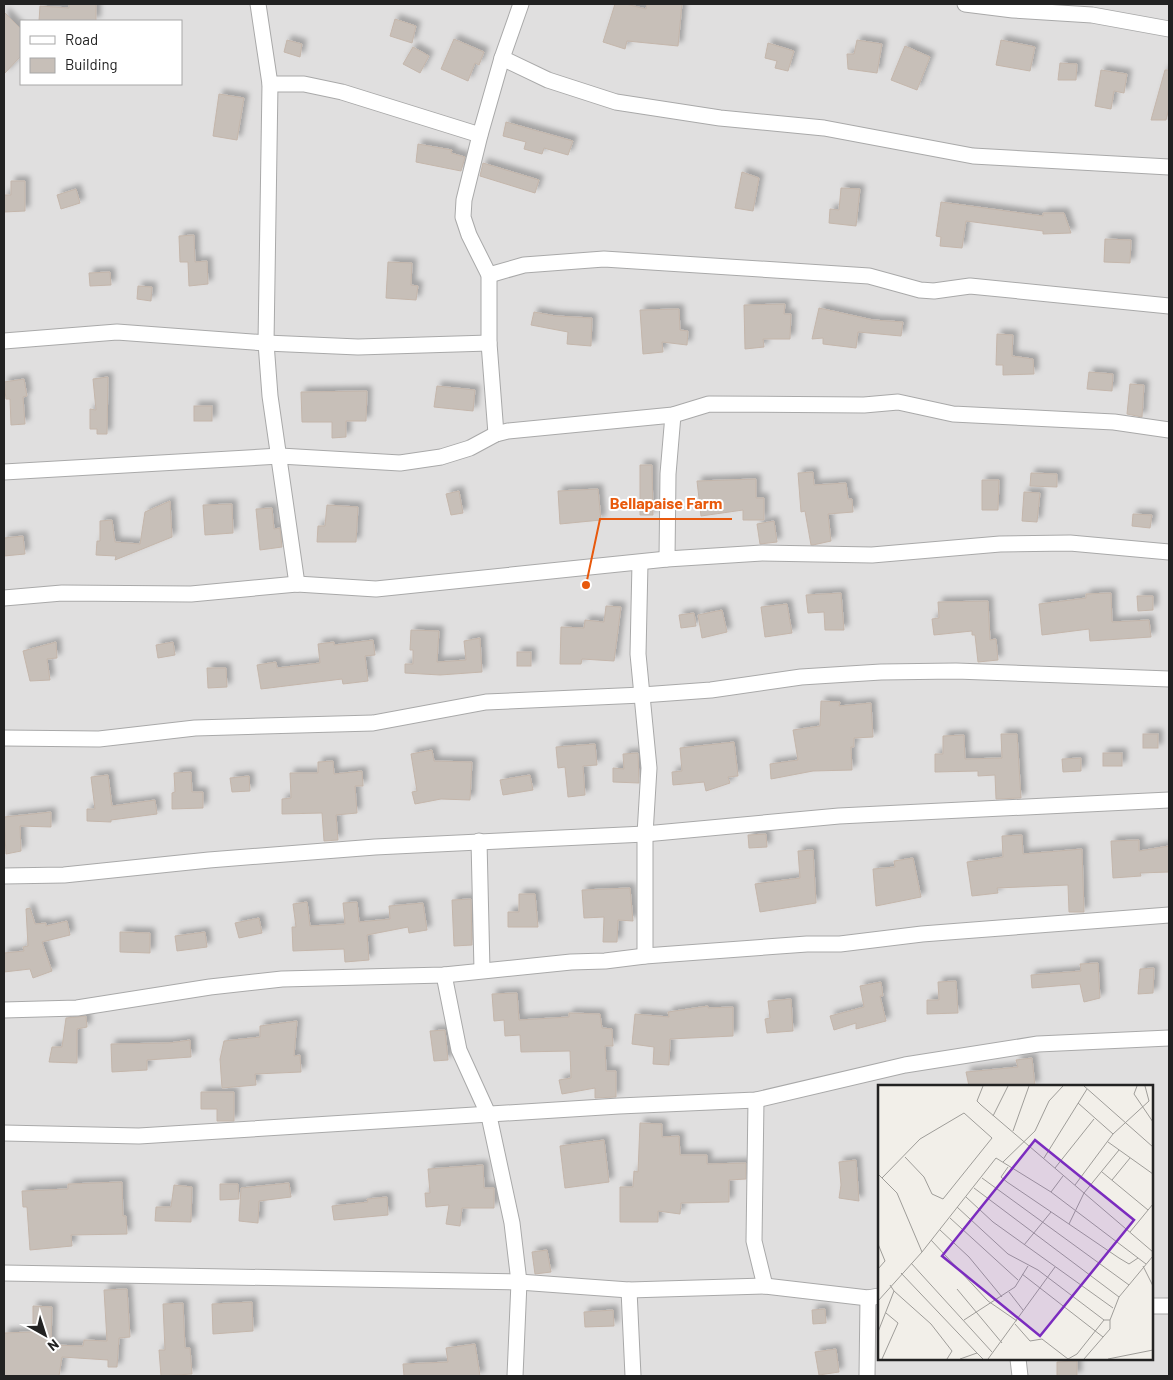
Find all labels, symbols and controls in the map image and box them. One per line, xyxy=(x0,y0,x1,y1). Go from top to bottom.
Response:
legend xyxy=(20,20,182,85)
text: Road xyxy=(65,30,98,48)
text: Building xyxy=(65,55,118,73)
callout: Bellapaise Farm xyxy=(600,488,732,519)
text: Bellapaise Farm xyxy=(610,493,722,512)
inset map xyxy=(878,1085,1153,1360)
north arrow xyxy=(20,1310,70,1360)
text: N xyxy=(45,1336,62,1355)

